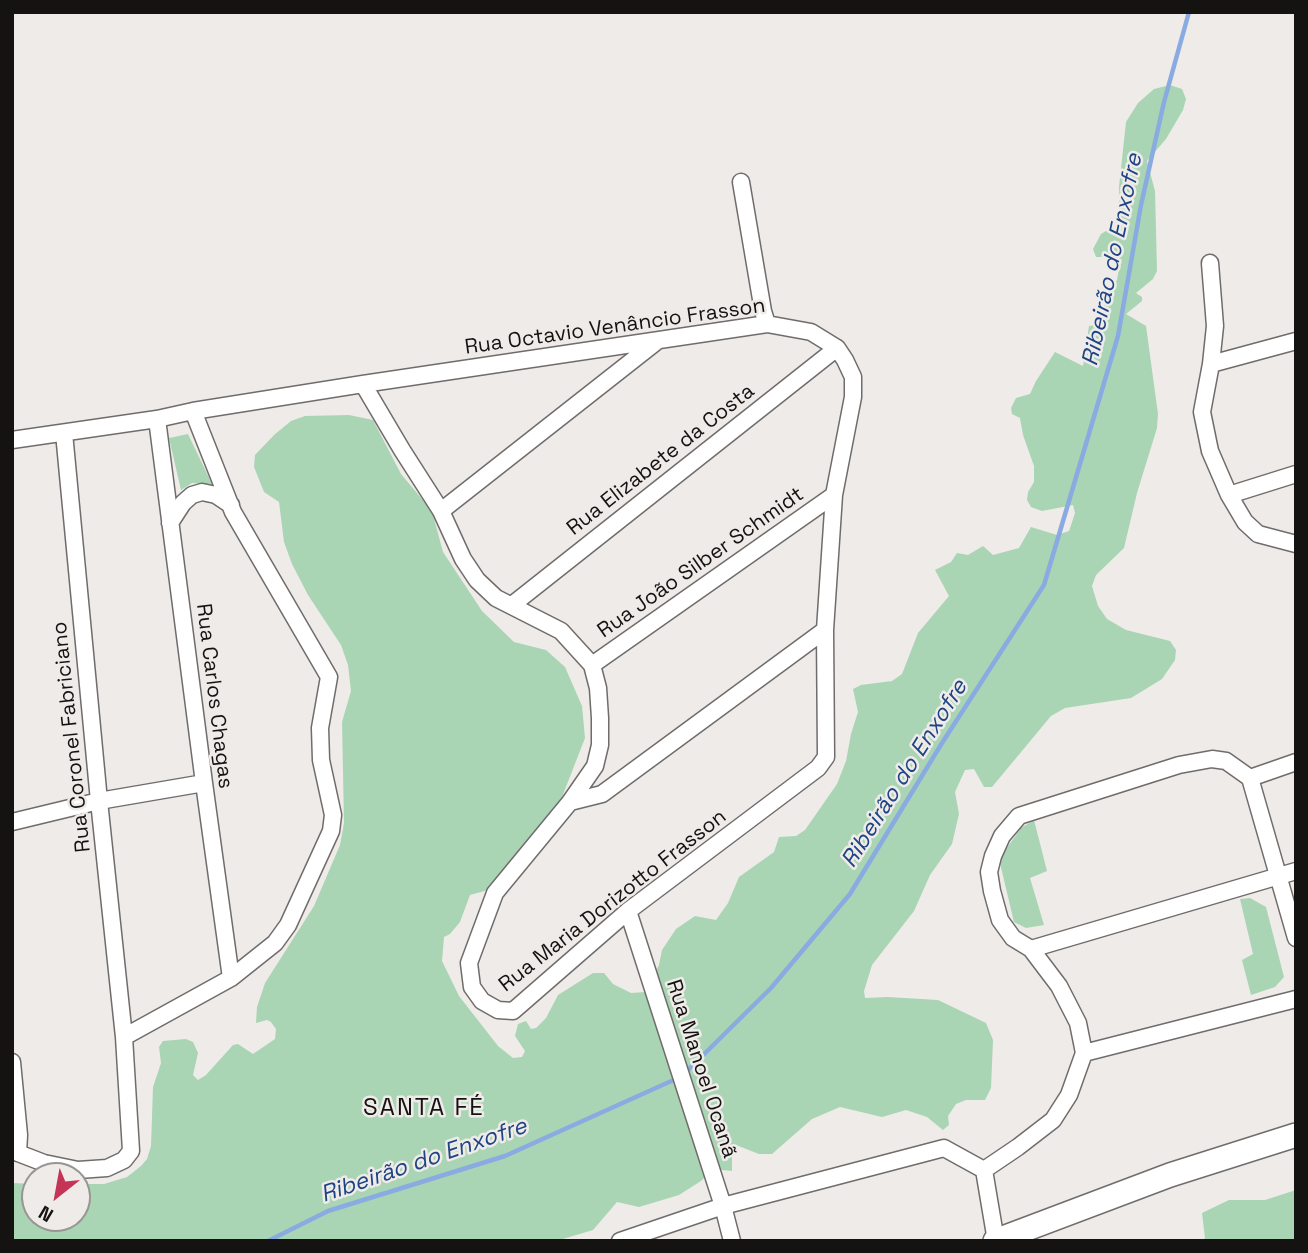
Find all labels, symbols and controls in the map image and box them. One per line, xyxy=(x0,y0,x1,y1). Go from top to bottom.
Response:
water label: Ribeirão do Enxofre xyxy=(1077,151,1149,369)
street label: Rua Octavio Venâncio Frasson xyxy=(463,293,767,361)
street label: Rua Elizabete da Costa xyxy=(562,379,760,541)
street label: Rua João Silber Schmidt xyxy=(593,482,809,644)
street label: Rua Carlos Chagas xyxy=(190,602,238,790)
street label: Rua Coronel Fabriciano xyxy=(47,620,97,854)
water label: Ribeirão do Enxofre xyxy=(836,675,974,873)
street label: Rua Maria Dorizotto Frasson xyxy=(494,804,732,998)
street label: Rua Manoel Ocanã xyxy=(660,977,742,1161)
district label: SANTA FÉ xyxy=(364,1094,484,1122)
water label: Ribeirão do Enxofre xyxy=(317,1113,531,1209)
north arrow xyxy=(21,1162,91,1232)
text: N xyxy=(34,1200,58,1228)

